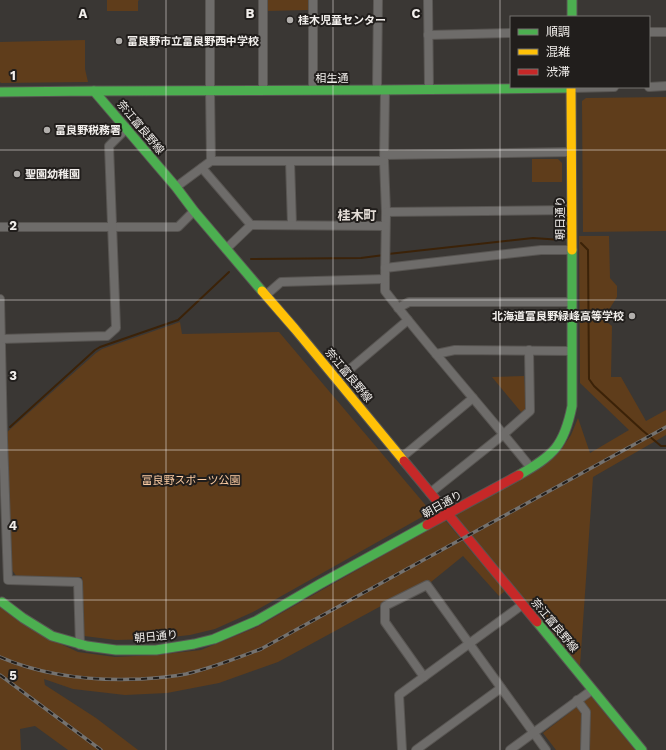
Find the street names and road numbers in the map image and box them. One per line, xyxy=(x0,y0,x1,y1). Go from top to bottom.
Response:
street label: 相生通 xyxy=(316,72,349,85)
street label: 奈江富良野線 xyxy=(114,98,167,157)
street label: 朝日通り xyxy=(554,196,567,240)
street label: 奈江富良野線 xyxy=(322,346,375,405)
street label: 朝日通り xyxy=(420,488,465,521)
street label: 奈江富良野線 xyxy=(528,596,581,655)
street label: 朝日通り xyxy=(134,628,179,645)

